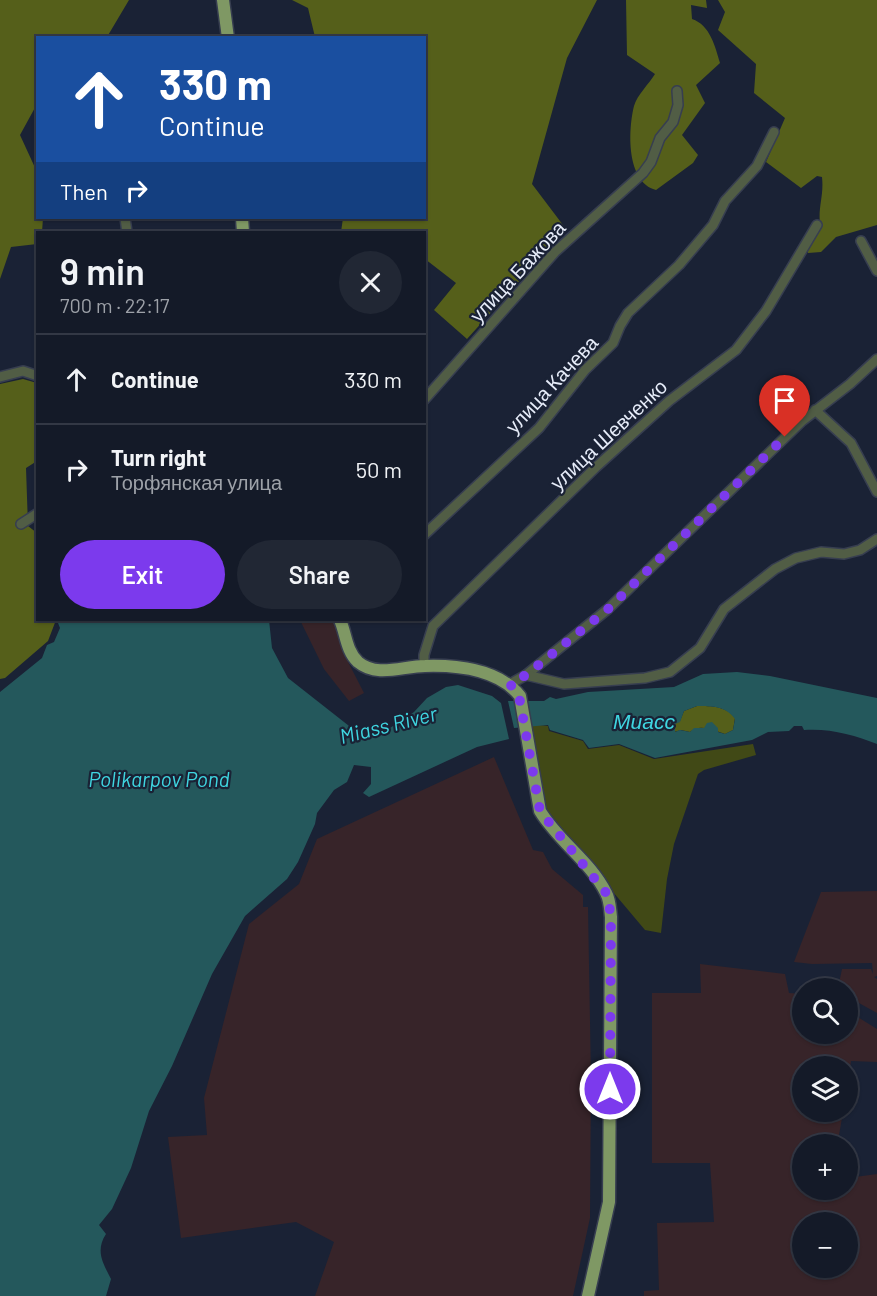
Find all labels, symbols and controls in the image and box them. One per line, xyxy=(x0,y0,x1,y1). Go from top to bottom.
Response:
text: 330 m xyxy=(159,58,272,108)
icon: ahead xyxy=(60,60,138,138)
text: Continue xyxy=(159,109,265,141)
icon: right xyxy=(120,174,153,207)
text: Then xyxy=(60,178,108,204)
street label: улица Бажова xyxy=(464,215,570,326)
text: 9 min xyxy=(60,249,145,292)
button: close xyxy=(339,251,402,314)
text: 700 m · 22:17 xyxy=(60,293,169,317)
street label: улица Качева xyxy=(500,330,603,438)
icon: ahead xyxy=(60,363,93,396)
text: Continue xyxy=(111,366,199,392)
text: 330 m xyxy=(344,366,402,392)
street label: улица Шевченко xyxy=(545,374,671,494)
pin xyxy=(759,375,810,437)
icon: arrive xyxy=(768,384,801,417)
text: Turn right xyxy=(111,444,206,470)
icon: right xyxy=(60,453,93,486)
text: 50 m xyxy=(356,456,402,482)
text: Торфянская улица xyxy=(111,470,282,494)
button: Exit xyxy=(60,540,225,609)
button: Share xyxy=(237,540,402,609)
water label: Miass River xyxy=(337,700,440,748)
water label: Миасс xyxy=(613,708,675,733)
water label: Polikarpov Pond xyxy=(88,766,230,791)
map controls xyxy=(792,978,858,1278)
button: search xyxy=(792,978,858,1044)
button: layers xyxy=(792,1056,858,1122)
position arrow xyxy=(578,1057,642,1121)
button: + xyxy=(792,1134,858,1200)
button: − xyxy=(792,1212,858,1278)

